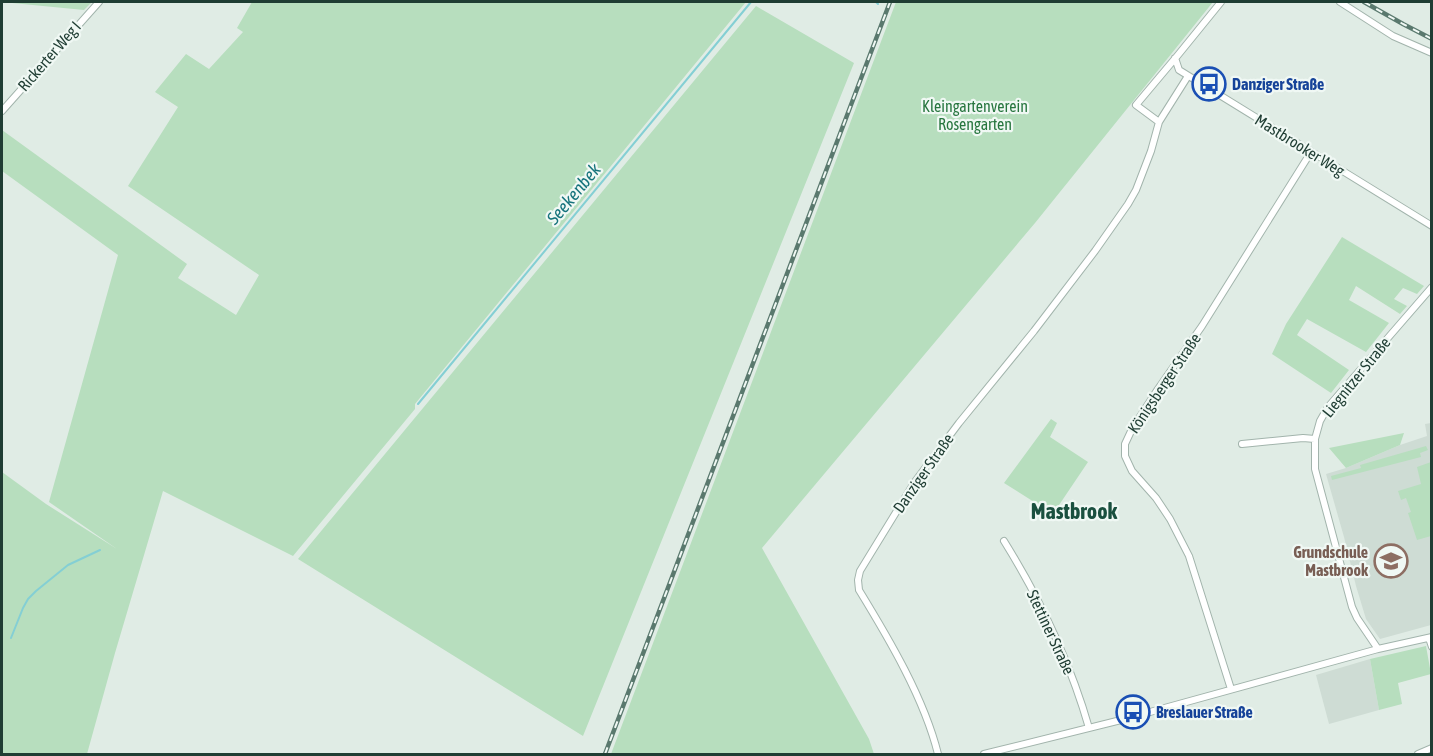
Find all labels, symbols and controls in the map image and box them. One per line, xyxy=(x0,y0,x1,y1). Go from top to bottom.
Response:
street label: Rickerter Weg I xyxy=(14,18,85,95)
bus stop icon: Danziger Straße xyxy=(1191,66,1227,102)
place label: Danziger Straße xyxy=(1232,75,1324,93)
park label: Kleingartenverein Rosengarten xyxy=(922,97,1028,134)
street label: Mastbrooker Weg xyxy=(1251,110,1348,181)
water label: Seekenbek xyxy=(542,158,606,229)
street label: Königsberger Straße xyxy=(1124,330,1205,437)
street label: Liegnitzer Straße xyxy=(1318,333,1395,421)
street label: Danziger Straße xyxy=(889,430,958,517)
district label: Mastbrook xyxy=(1031,498,1117,524)
place label: Grundschule Mastbrook xyxy=(1293,543,1369,579)
school or university icon: Grundschule Mastbrook xyxy=(1373,543,1409,579)
street label: Stettiner Straße xyxy=(1024,587,1078,677)
bus stop icon: Breslauer Straße xyxy=(1115,694,1151,730)
place label: Breslauer Straße xyxy=(1156,703,1253,721)

